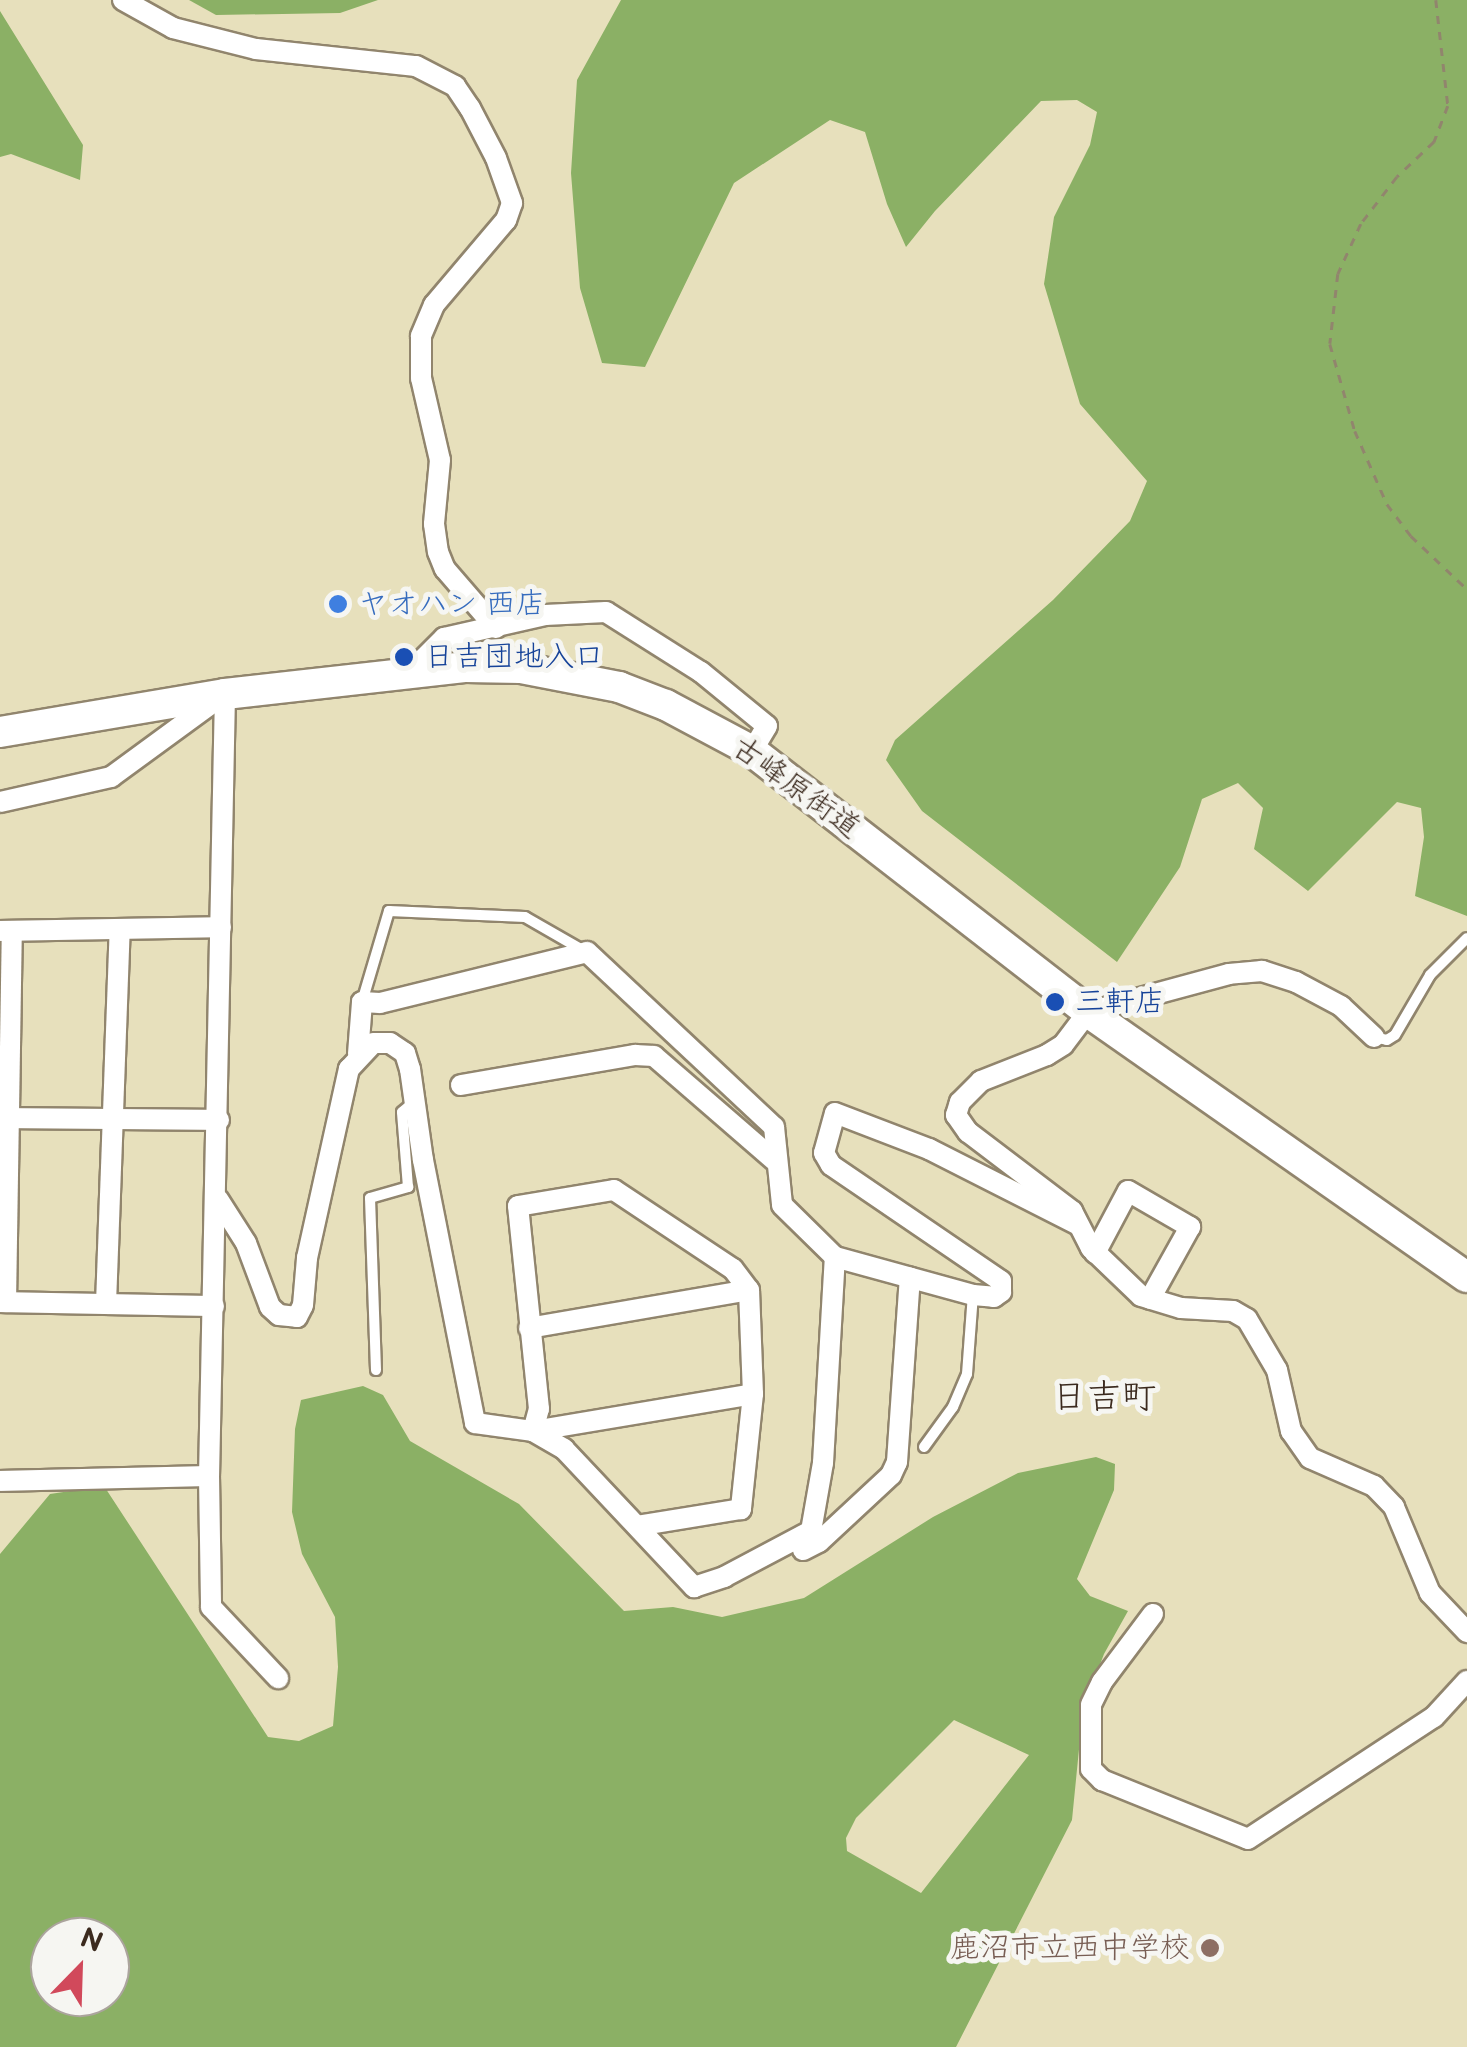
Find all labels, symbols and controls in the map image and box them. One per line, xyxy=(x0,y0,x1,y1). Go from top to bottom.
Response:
place label: ヤオハン 西店 xyxy=(358,586,546,622)
marker: ヤオハン 西店 xyxy=(327,593,349,615)
place label: 日吉団地入口 xyxy=(424,639,604,675)
marker: 日吉団地入口 xyxy=(393,646,415,668)
street label: 古峰原街道 xyxy=(725,729,867,847)
place label: 三軒店 xyxy=(1075,984,1165,1020)
marker: 三軒店 xyxy=(1044,991,1066,1013)
district label: 日吉町 xyxy=(1052,1377,1156,1419)
north arrow xyxy=(30,1917,130,2017)
text: N xyxy=(75,1921,107,1960)
place label: 鹿沼市立西中学校 xyxy=(950,1930,1190,1966)
marker: 鹿沼市立西中学校 xyxy=(1199,1937,1221,1959)

